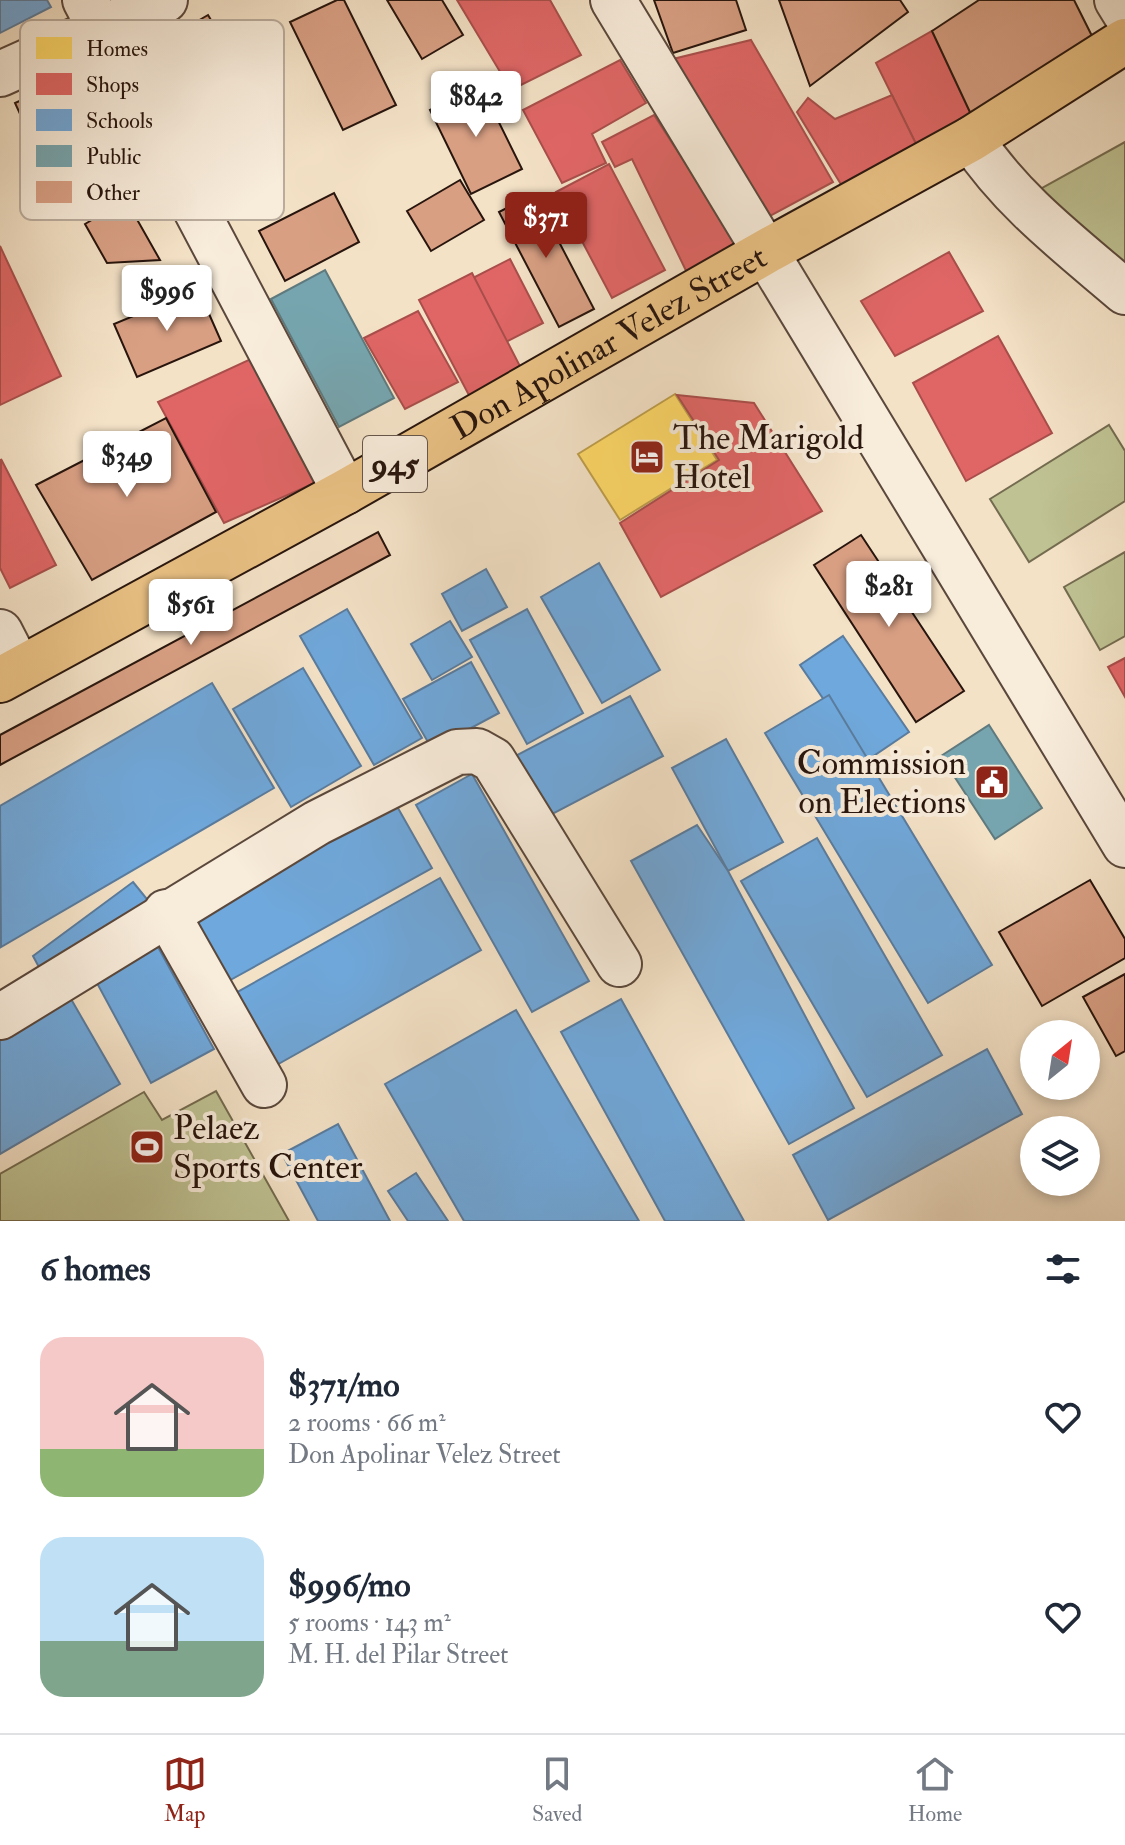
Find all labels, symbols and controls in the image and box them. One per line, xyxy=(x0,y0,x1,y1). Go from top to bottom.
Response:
legend xyxy=(20,20,284,220)
text: Homes xyxy=(86,35,148,63)
text: Shops xyxy=(86,71,139,100)
pin: $842 xyxy=(429,71,523,139)
text: $842 xyxy=(449,81,503,113)
text: Schools xyxy=(86,107,153,135)
text: Public xyxy=(86,143,141,171)
text: Other xyxy=(86,179,141,207)
pin: $371 xyxy=(499,192,593,260)
text: $371 xyxy=(523,202,569,234)
street label: Don Apolinar Velez Street xyxy=(443,236,775,450)
pin: $996 xyxy=(120,265,214,333)
text: $996 xyxy=(140,275,194,307)
place label: The Marigold Hotel xyxy=(673,417,864,499)
pin: $349 xyxy=(80,431,174,499)
road number: 945 xyxy=(363,436,427,492)
hotel icon: The Marigold Hotel xyxy=(628,438,666,476)
text: $349 xyxy=(101,441,153,473)
pin: $281 xyxy=(842,561,936,629)
text: $281 xyxy=(864,571,914,603)
pin: $561 xyxy=(144,579,238,647)
text: $561 xyxy=(167,589,215,621)
place label: Commission on Elections xyxy=(797,742,966,824)
public building icon: Commission on Elections xyxy=(973,763,1011,801)
north arrow xyxy=(1020,1020,1100,1100)
map controls xyxy=(1020,1020,1100,1196)
place label: Pelaez Sports Center xyxy=(173,1107,363,1189)
button: layers xyxy=(1020,1116,1100,1196)
sports icon: Pelaez Sports Center xyxy=(128,1128,166,1166)
icon: filters xyxy=(1041,1247,1085,1291)
text: 6 homes xyxy=(40,1248,151,1291)
text: $371/mo xyxy=(288,1364,400,1407)
icon: home xyxy=(104,1369,200,1465)
icon: heart xyxy=(1041,1395,1085,1439)
text: 2 rooms · 66 m² xyxy=(288,1407,446,1439)
text: Don Apolinar Velez Street xyxy=(288,1439,561,1471)
text: $996/mo xyxy=(288,1564,411,1607)
icon: home xyxy=(104,1569,200,1665)
icon: heart xyxy=(1041,1595,1085,1639)
text: 5 rooms · 143 m² xyxy=(288,1607,451,1639)
text: M. H. del Pilar Street xyxy=(288,1639,509,1671)
tab: Map xyxy=(163,1752,207,1828)
tab: Saved xyxy=(532,1752,582,1828)
tab: Home xyxy=(908,1752,962,1828)

